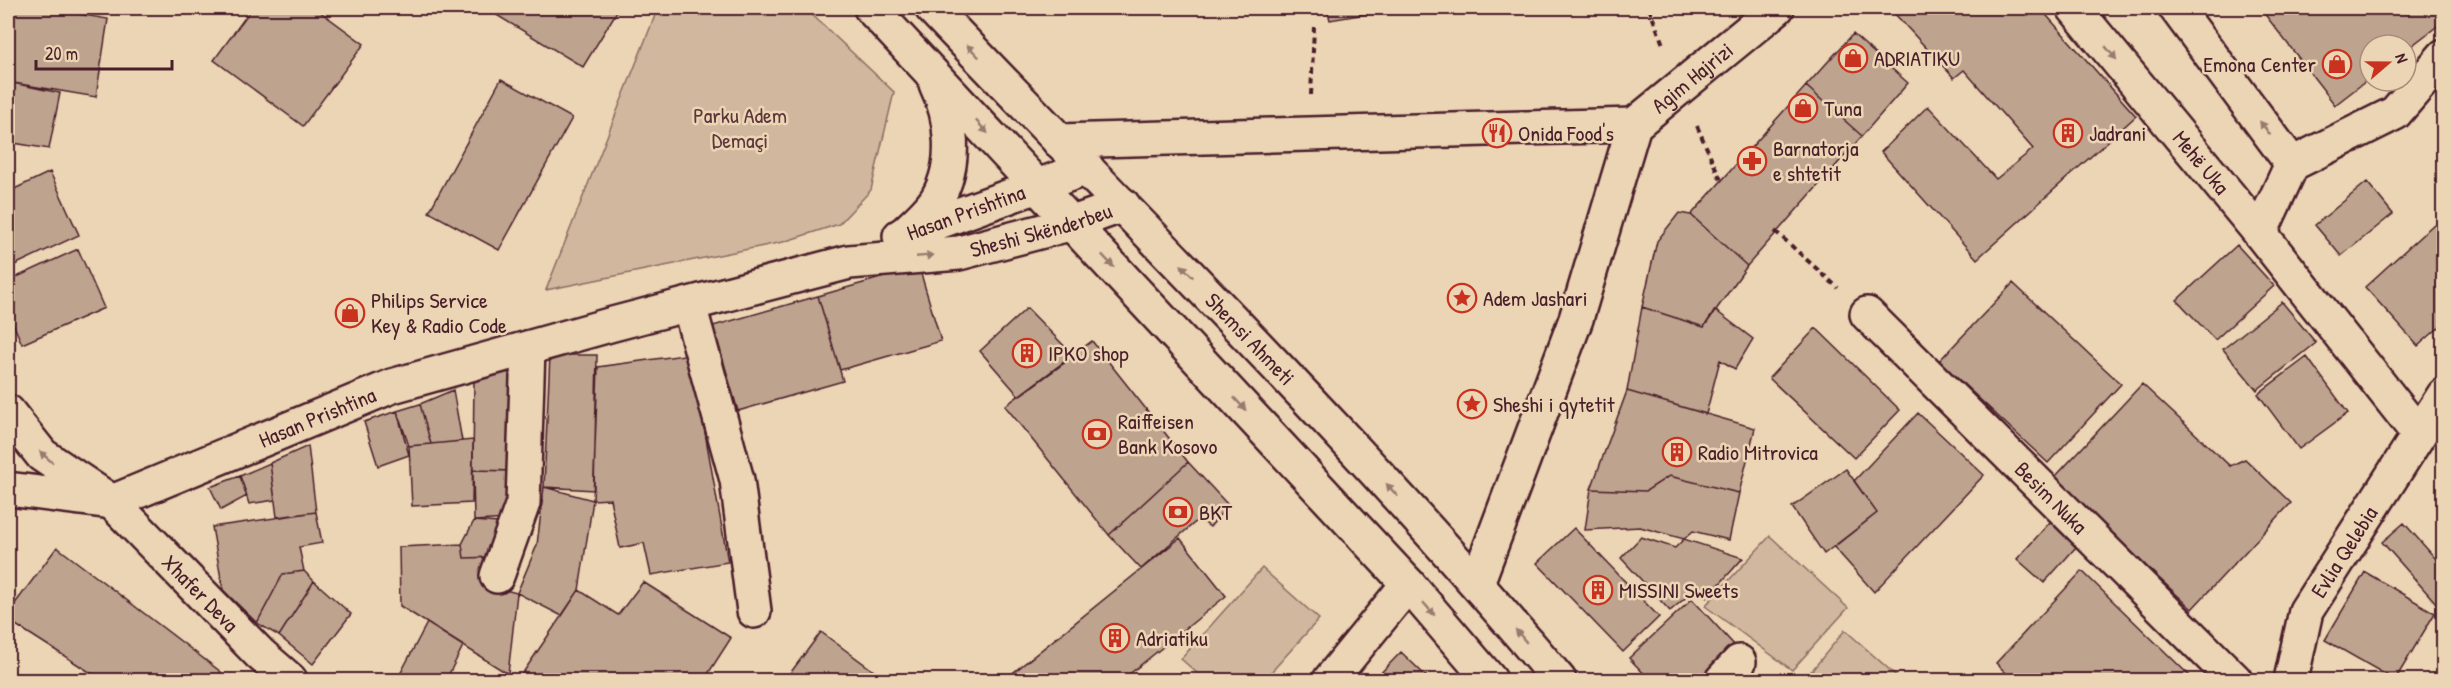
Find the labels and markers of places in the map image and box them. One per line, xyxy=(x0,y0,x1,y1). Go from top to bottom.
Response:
shop icon: ADRIATIKU xyxy=(1837,42,1869,74)
place label: ADRIATIKU xyxy=(1874,43,1960,73)
shop icon: Emona Center xyxy=(2321,48,2353,80)
place label: Emona Center xyxy=(2203,49,2317,79)
shop icon: Tuna xyxy=(1787,92,1819,124)
place label: Tuna xyxy=(1824,93,1862,123)
restaurant icon: Onida Food's xyxy=(1481,117,1513,149)
building icon: Jadrani xyxy=(2052,117,2084,149)
place label: Onida Food's xyxy=(1518,118,1614,148)
place label: Jadrani xyxy=(2089,118,2146,148)
place label: Barnatorja e shtetit xyxy=(1773,133,1859,188)
pharmacy icon: Barnatorja e shtetit xyxy=(1736,145,1768,177)
place icon: Adem Jashari xyxy=(1446,282,1478,314)
place label: Adem Jashari xyxy=(1483,283,1588,313)
place label: Philips Service Key & Radio Code xyxy=(371,285,507,340)
shop icon: Philips Service Key & Radio Code xyxy=(334,297,366,329)
building icon: IPKO shop xyxy=(1011,337,1043,369)
place label: IPKO shop xyxy=(1048,338,1129,368)
place icon: Sheshi i qytetit xyxy=(1456,388,1488,420)
place label: Sheshi i qytetit xyxy=(1493,389,1615,419)
place label: Raiffeisen Bank Kosovo xyxy=(1118,406,1217,461)
bank icon: Raiffeisen Bank Kosovo xyxy=(1081,418,1113,450)
building icon: Radio Mitrovica xyxy=(1661,436,1693,468)
place label: Radio Mitrovica xyxy=(1698,437,1818,467)
bank icon: BKT xyxy=(1162,496,1194,528)
place label: BKT xyxy=(1199,497,1233,527)
building icon: MISSINI Sweets xyxy=(1582,574,1614,606)
place label: MISSINI Sweets xyxy=(1619,575,1738,605)
building icon: Adriatiku xyxy=(1099,622,1131,654)
place label: Adriatiku xyxy=(1136,623,1208,653)

